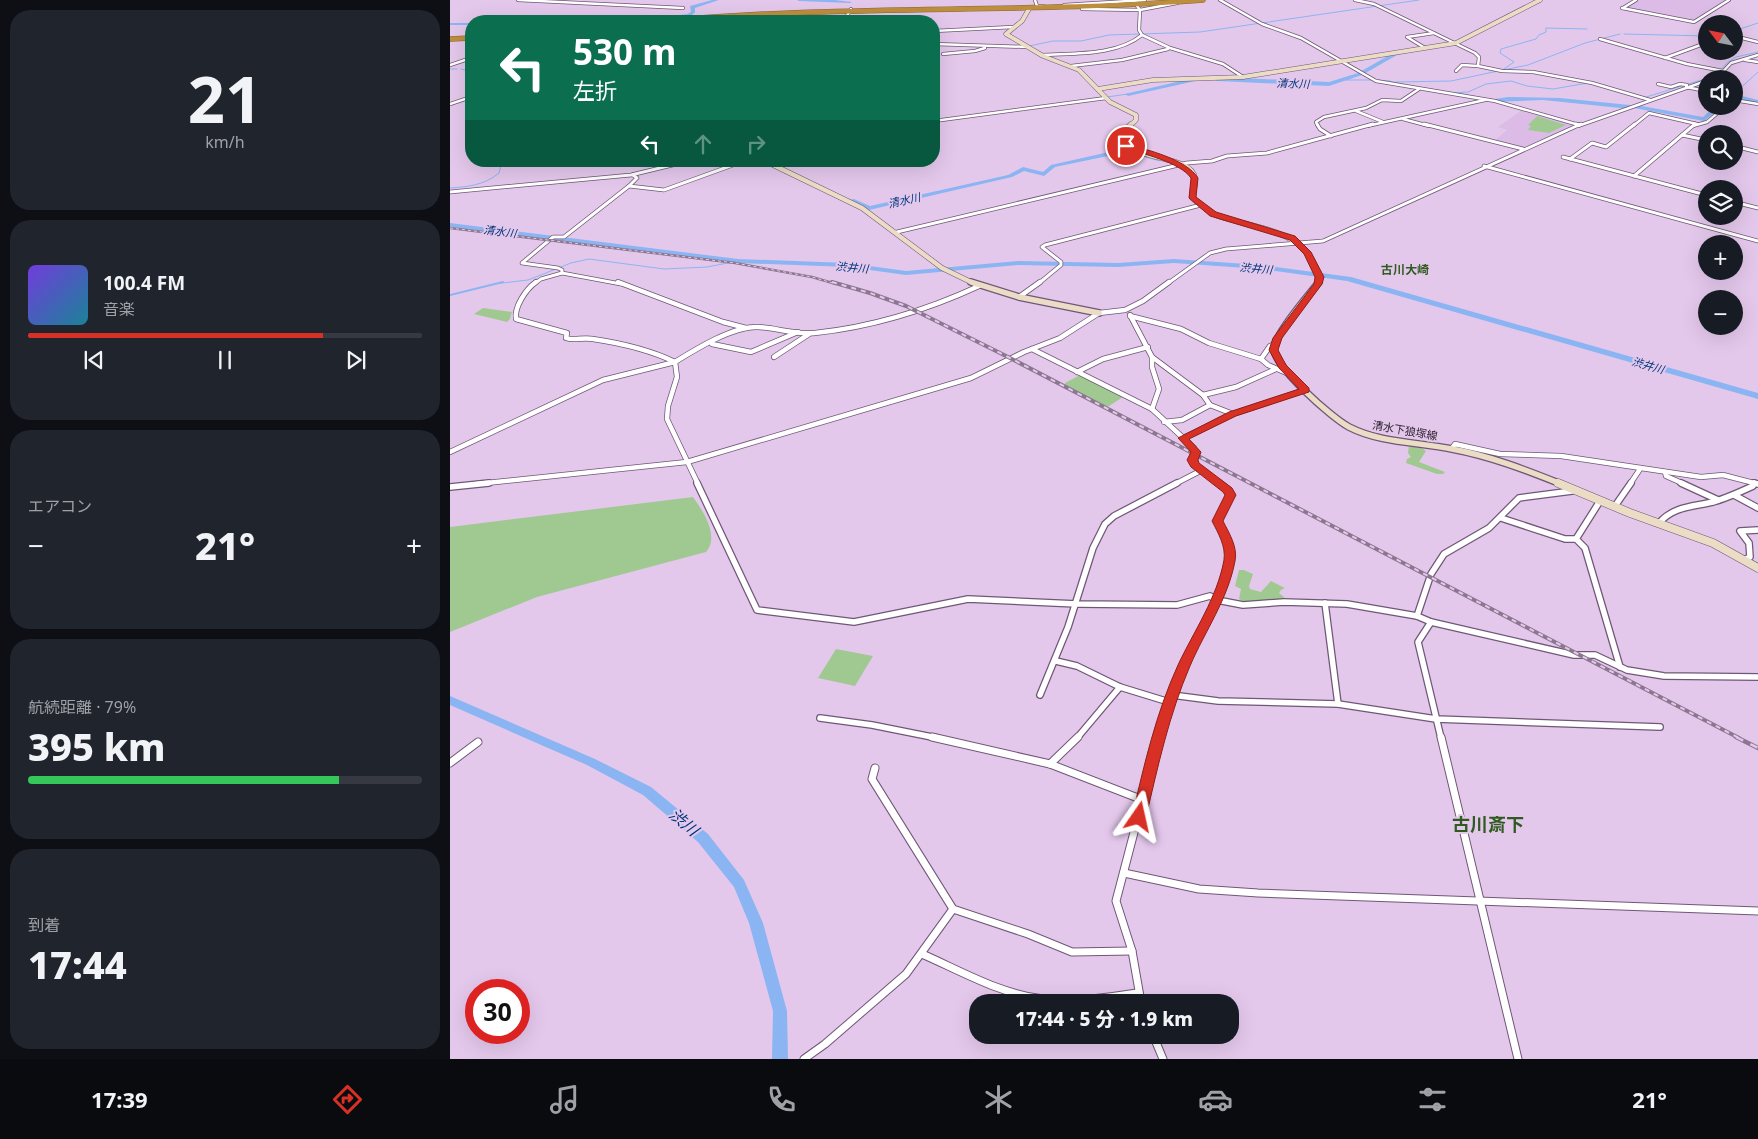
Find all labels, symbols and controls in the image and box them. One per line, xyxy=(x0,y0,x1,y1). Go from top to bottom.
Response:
north arrow xyxy=(1698,15,1742,60)
map controls xyxy=(1698,15,1743,335)
text: 530 m xyxy=(573,28,676,75)
icon: left xyxy=(490,35,555,100)
text: 21 xyxy=(188,54,262,142)
button: sound xyxy=(1698,70,1743,115)
text: 左折 xyxy=(573,75,617,105)
water label: 清水川 xyxy=(1276,75,1311,91)
pin xyxy=(1105,125,1147,167)
button: search xyxy=(1698,125,1743,170)
icon: left xyxy=(636,130,664,158)
icon: ahead xyxy=(689,130,717,158)
icon: right xyxy=(742,130,770,158)
text: km/h xyxy=(205,131,245,153)
icon: arrive xyxy=(1112,132,1140,160)
button: layers xyxy=(1698,180,1743,225)
water label: 清水川 xyxy=(886,189,923,211)
water label: 清水川 xyxy=(483,222,518,241)
button: + xyxy=(1698,235,1743,280)
water label: 渋井川 xyxy=(835,258,870,276)
water label: 渋井川 xyxy=(1239,259,1274,277)
district label: 古川大崎 xyxy=(1381,261,1429,278)
text: 100.4 FM xyxy=(103,270,185,296)
button: − xyxy=(1698,290,1743,335)
text: 音楽 xyxy=(103,298,135,320)
icon: previous xyxy=(80,346,108,374)
icon: pause xyxy=(211,346,239,374)
icon: next xyxy=(342,346,370,374)
water label: 渋井川 xyxy=(1630,353,1667,377)
street label: 清水下狼塚線 xyxy=(1371,417,1439,443)
text: エアコン xyxy=(28,495,92,517)
text: 21° xyxy=(195,519,255,571)
text: − xyxy=(28,526,44,564)
text: + xyxy=(406,526,422,564)
text: 航続距離 · 79% xyxy=(28,696,136,718)
text: 395 km xyxy=(28,720,166,772)
position arrow xyxy=(1112,790,1164,842)
water label: 渋川 xyxy=(665,803,705,842)
district label: 古川斎下 xyxy=(1452,812,1524,836)
text: 到着 xyxy=(28,914,60,936)
text: 17:44 xyxy=(28,938,127,990)
speed limit sign: 30 xyxy=(465,979,530,1044)
text: 17:44 · 5 分 · 1.9 km xyxy=(1015,1006,1193,1032)
icon: directions xyxy=(330,1082,365,1117)
icon: music xyxy=(547,1082,582,1117)
icon: phone xyxy=(764,1082,799,1117)
icon: climate xyxy=(981,1082,1016,1117)
icon: car xyxy=(1198,1082,1233,1117)
icon: filters xyxy=(1415,1082,1450,1117)
text: 17:39 xyxy=(91,1084,148,1114)
text: 21° xyxy=(1632,1084,1667,1114)

